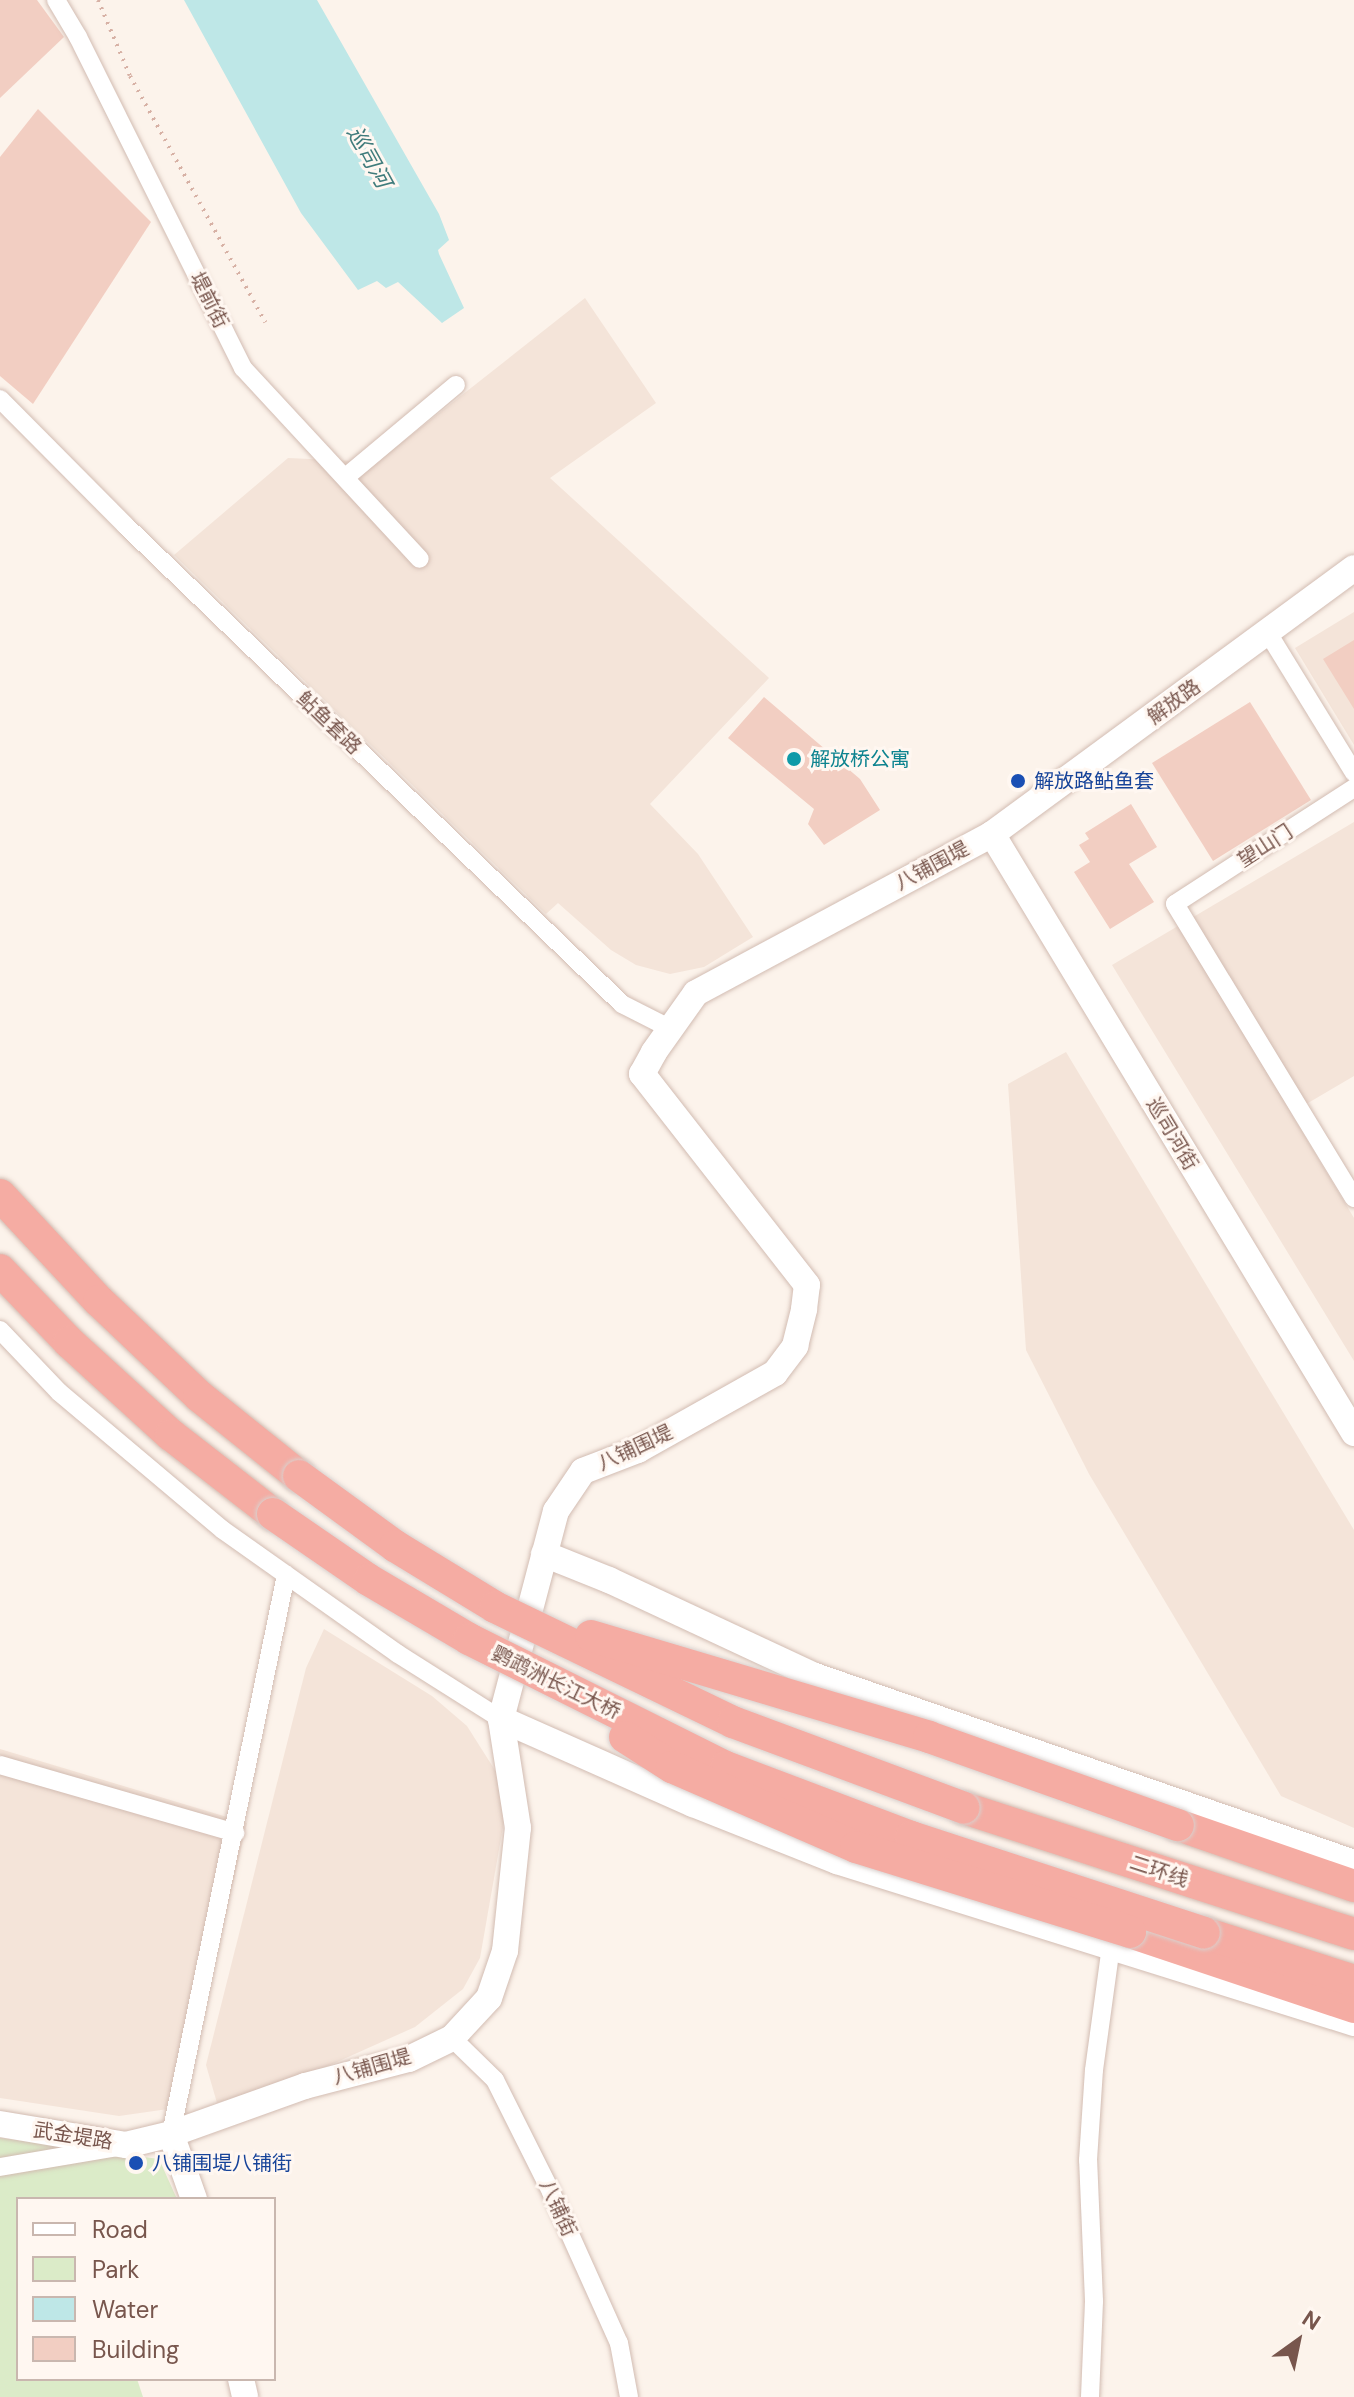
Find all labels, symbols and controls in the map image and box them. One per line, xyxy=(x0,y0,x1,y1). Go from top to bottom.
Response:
water label: 巡司河 xyxy=(341,122,397,192)
street label: 堤前街 xyxy=(185,268,233,332)
street label: 解放路 xyxy=(1143,675,1205,729)
street label: 鲇鱼套路 xyxy=(292,687,366,759)
place label: 解放桥公寓 xyxy=(810,747,910,771)
marker: 解放桥公寓 xyxy=(785,750,803,768)
place label: 解放路鲇鱼套 xyxy=(1034,769,1154,793)
marker: 解放路鲇鱼套 xyxy=(1009,772,1027,790)
street label: 望山门 xyxy=(1233,820,1297,872)
street label: 八铺围堤 xyxy=(891,837,973,895)
street label: 巡司河街 xyxy=(1141,1094,1203,1174)
street label: 八铺围堤 xyxy=(594,1420,676,1476)
street label: 鹦鹉洲长江大桥 xyxy=(488,1642,624,1724)
street label: 二环线 xyxy=(1127,1850,1191,1892)
street label: 八铺围堤 xyxy=(330,2044,414,2090)
street label: 武金堤路 xyxy=(32,2118,114,2154)
place label: 八铺围堤八铺街 xyxy=(152,2151,292,2175)
marker: 八铺围堤八铺街 xyxy=(127,2154,145,2172)
street label: 八铺街 xyxy=(534,2176,582,2240)
legend xyxy=(16,2197,276,2381)
text: Road xyxy=(92,2214,148,2245)
text: Park xyxy=(92,2254,139,2285)
text: Water xyxy=(92,2294,158,2325)
north arrow xyxy=(1258,2301,1338,2381)
text: N xyxy=(1297,2304,1326,2337)
text: Building xyxy=(92,2334,179,2365)

